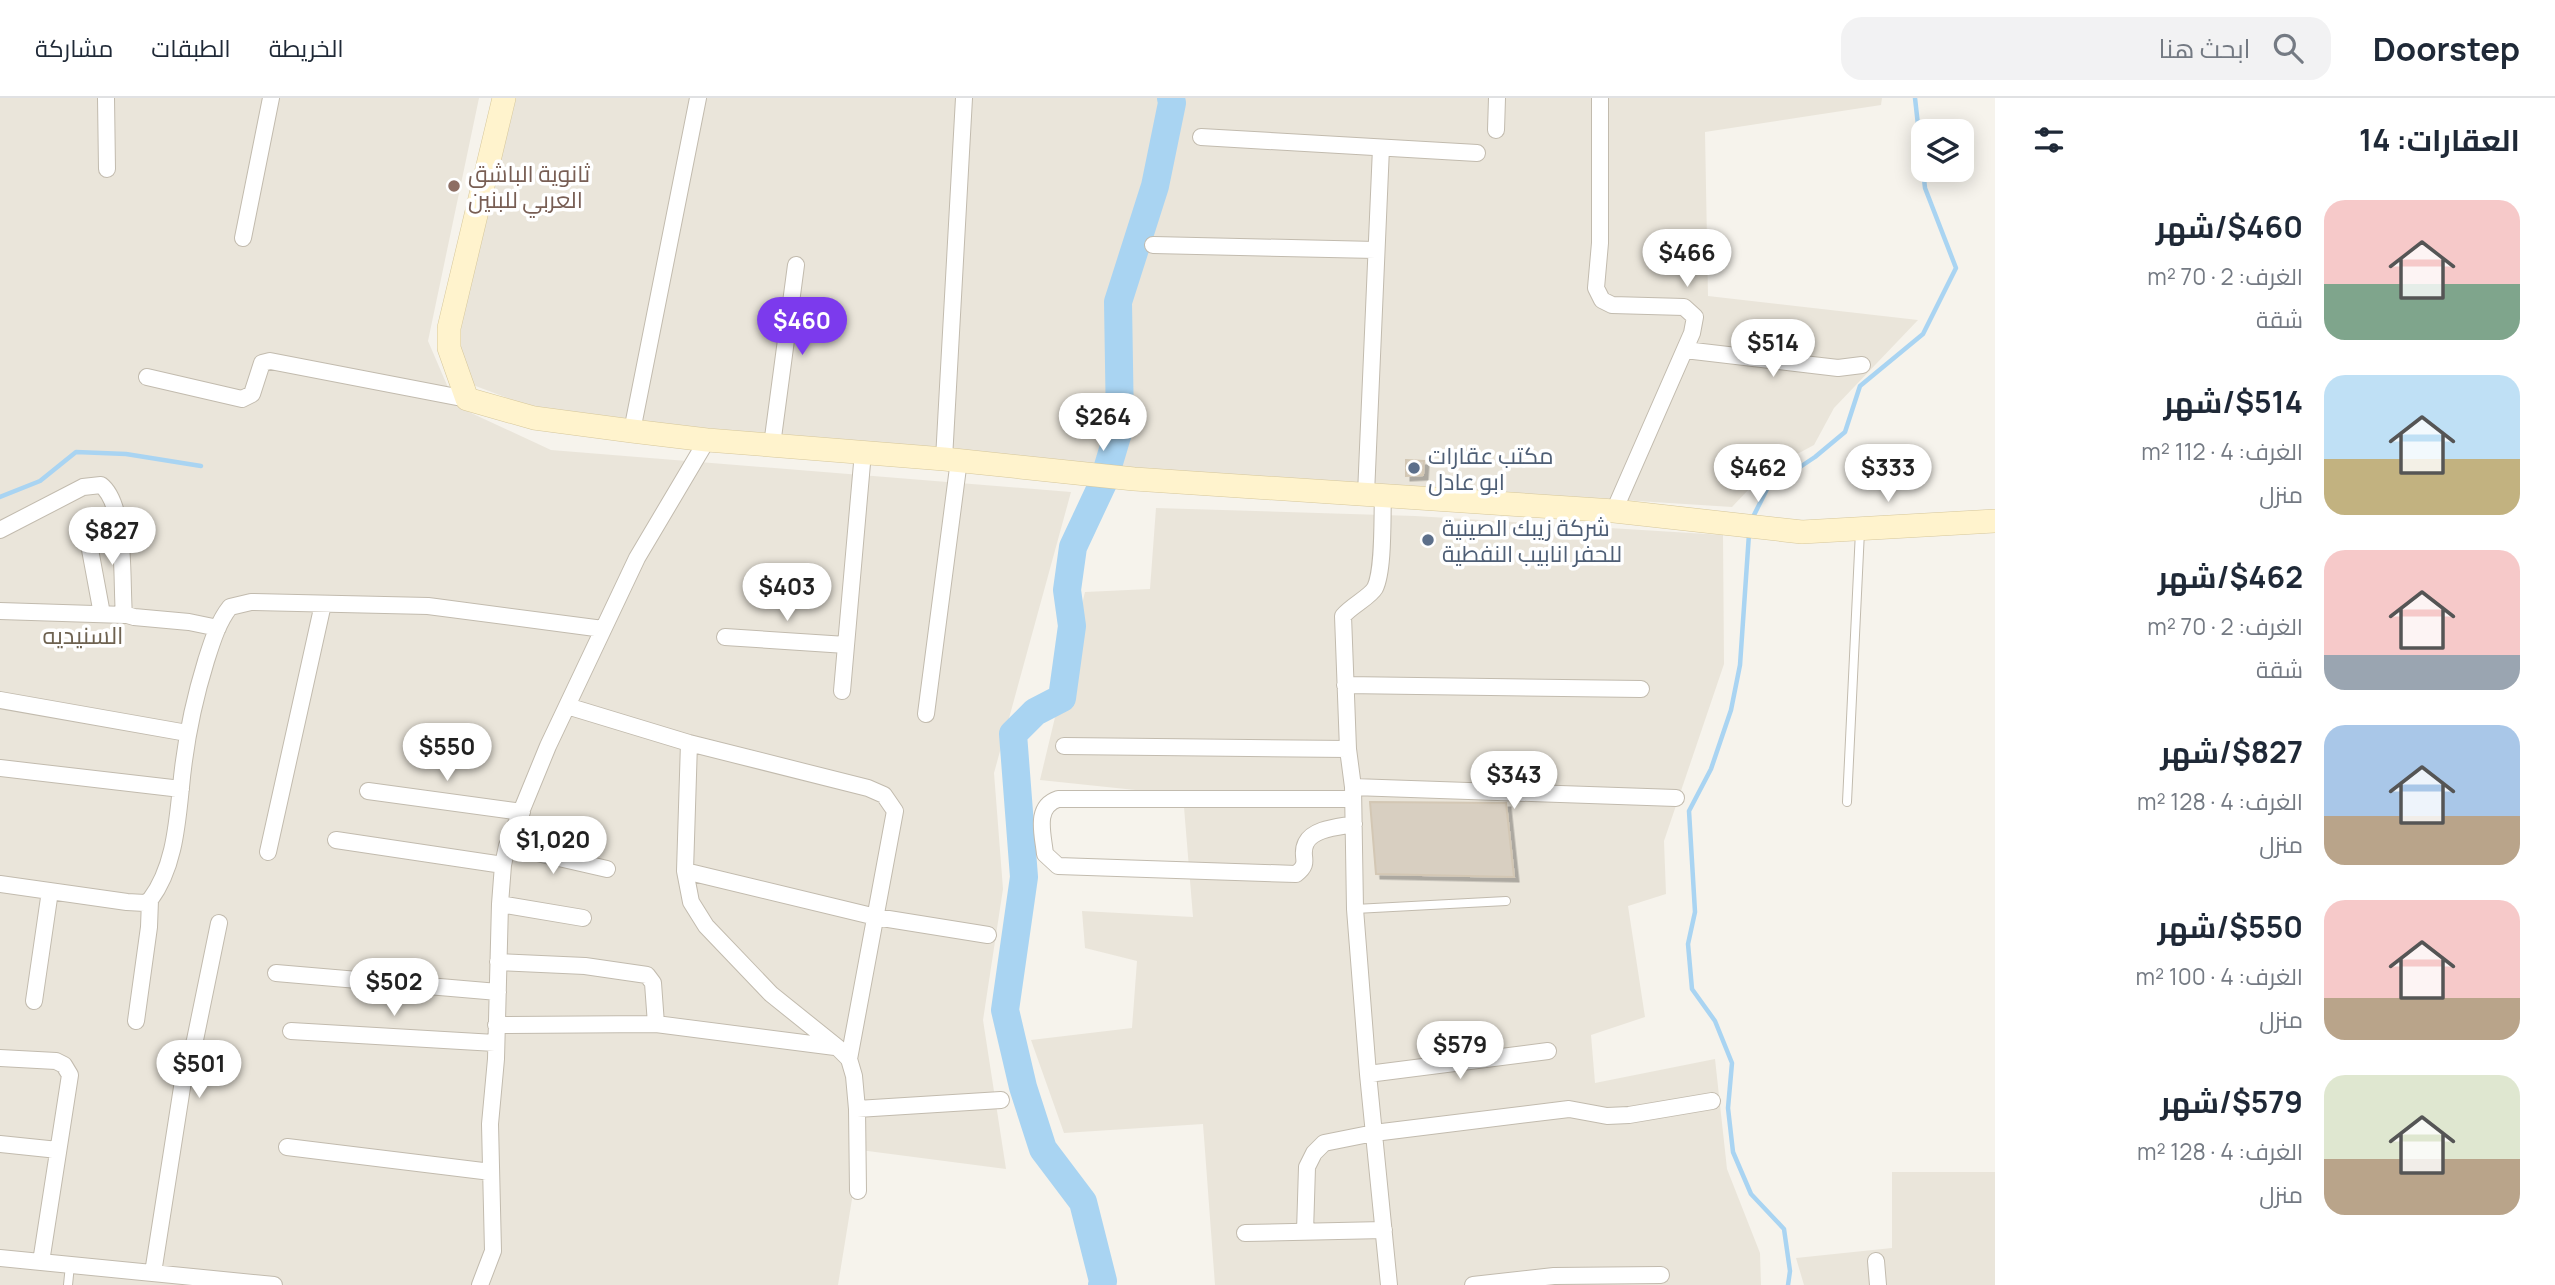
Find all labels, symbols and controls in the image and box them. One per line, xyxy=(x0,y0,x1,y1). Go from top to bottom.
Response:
search box xyxy=(1841,17,2331,80)
text: Doorstep xyxy=(2373,26,2520,71)
icon: search xyxy=(2269,29,2307,67)
text: ابحث هنا xyxy=(2159,30,2251,66)
text: مشاركة xyxy=(35,31,113,64)
text: الطبقات xyxy=(151,31,231,64)
text: الخريطة xyxy=(269,31,344,64)
map controls xyxy=(1911,119,1974,182)
button: layers xyxy=(1911,119,1974,182)
text: العقارات: 14 xyxy=(2359,119,2520,160)
icon: filters xyxy=(2030,121,2068,159)
place label: ثانوية الباشق العربي للبنين xyxy=(468,157,590,218)
marker: ثانوية الباشق العربي للبنين xyxy=(446,178,462,194)
text: $460/شهر xyxy=(2156,206,2303,247)
icon: home xyxy=(2380,228,2464,312)
pin: $466 xyxy=(1646,230,1728,289)
text: $466 xyxy=(1658,236,1716,268)
text: الغرف: 2 · 70 m² xyxy=(2147,260,2303,292)
pin: $460 xyxy=(761,298,843,357)
text: شقة xyxy=(2256,303,2303,335)
text: $460 xyxy=(773,304,831,336)
pin: $514 xyxy=(1732,320,1814,379)
text: $514 xyxy=(1747,326,1799,358)
text: $514/شهر xyxy=(2164,381,2303,422)
pin: $264 xyxy=(1062,394,1144,453)
text: $264 xyxy=(1075,400,1131,432)
icon: home xyxy=(2380,403,2464,487)
text: الغرف: 4 · 112 m² xyxy=(2141,435,2303,467)
place label: مكتب عقارات ابو عادل xyxy=(1428,439,1554,497)
pin: $462 xyxy=(1717,444,1799,504)
pin: $333 xyxy=(1847,444,1929,504)
text: $462 xyxy=(1730,451,1786,483)
text: $333 xyxy=(1861,451,1915,483)
marker: مكتب عقارات ابو عادل xyxy=(1406,460,1422,476)
text: منزل xyxy=(2259,478,2303,510)
pin: $827 xyxy=(71,508,153,567)
place label: شركة زيبك الصينية للحفر انابيب النفطية xyxy=(1442,511,1622,569)
text: $827 xyxy=(85,514,139,546)
marker: شركة زيبك الصينية للحفر انابيب النفطية xyxy=(1420,532,1436,548)
text: $462/شهر xyxy=(2158,556,2303,597)
pin: $403 xyxy=(746,564,828,623)
text: $403 xyxy=(759,570,815,602)
icon: home xyxy=(2380,578,2464,662)
text: الغرف: 2 · 70 m² xyxy=(2147,610,2303,642)
district label: السنيديه xyxy=(43,618,123,651)
text: شقة xyxy=(2256,653,2303,685)
pin: $550 xyxy=(406,724,488,783)
text: $550 xyxy=(419,730,475,762)
text: $827/شهر xyxy=(2160,731,2303,772)
pin: $343 xyxy=(1473,752,1555,811)
icon: home xyxy=(2380,753,2464,837)
text: $343 xyxy=(1486,758,1542,790)
text: الغرف: 4 · 128 m² xyxy=(2137,785,2303,817)
pin: $1,020 xyxy=(496,816,610,876)
text: $1,020 xyxy=(516,823,590,855)
text: منزل xyxy=(2259,828,2303,860)
text: $550/شهر xyxy=(2158,906,2303,947)
icon: home xyxy=(2380,928,2464,1012)
pin: $502 xyxy=(353,958,435,1018)
text: الغرف: 4 · 100 m² xyxy=(2135,960,2303,992)
text: $502 xyxy=(366,965,422,997)
text: منزل xyxy=(2259,1003,2303,1035)
pin: $579 xyxy=(1419,1021,1501,1081)
text: $579 xyxy=(1433,1028,1487,1060)
pin: $501 xyxy=(158,1040,240,1100)
text: $501 xyxy=(172,1047,226,1079)
text: $579/شهر xyxy=(2160,1081,2303,1122)
icon: home xyxy=(2380,1103,2464,1187)
text: الغرف: 4 · 128 m² xyxy=(2137,1135,2303,1167)
text: منزل xyxy=(2259,1178,2303,1210)

